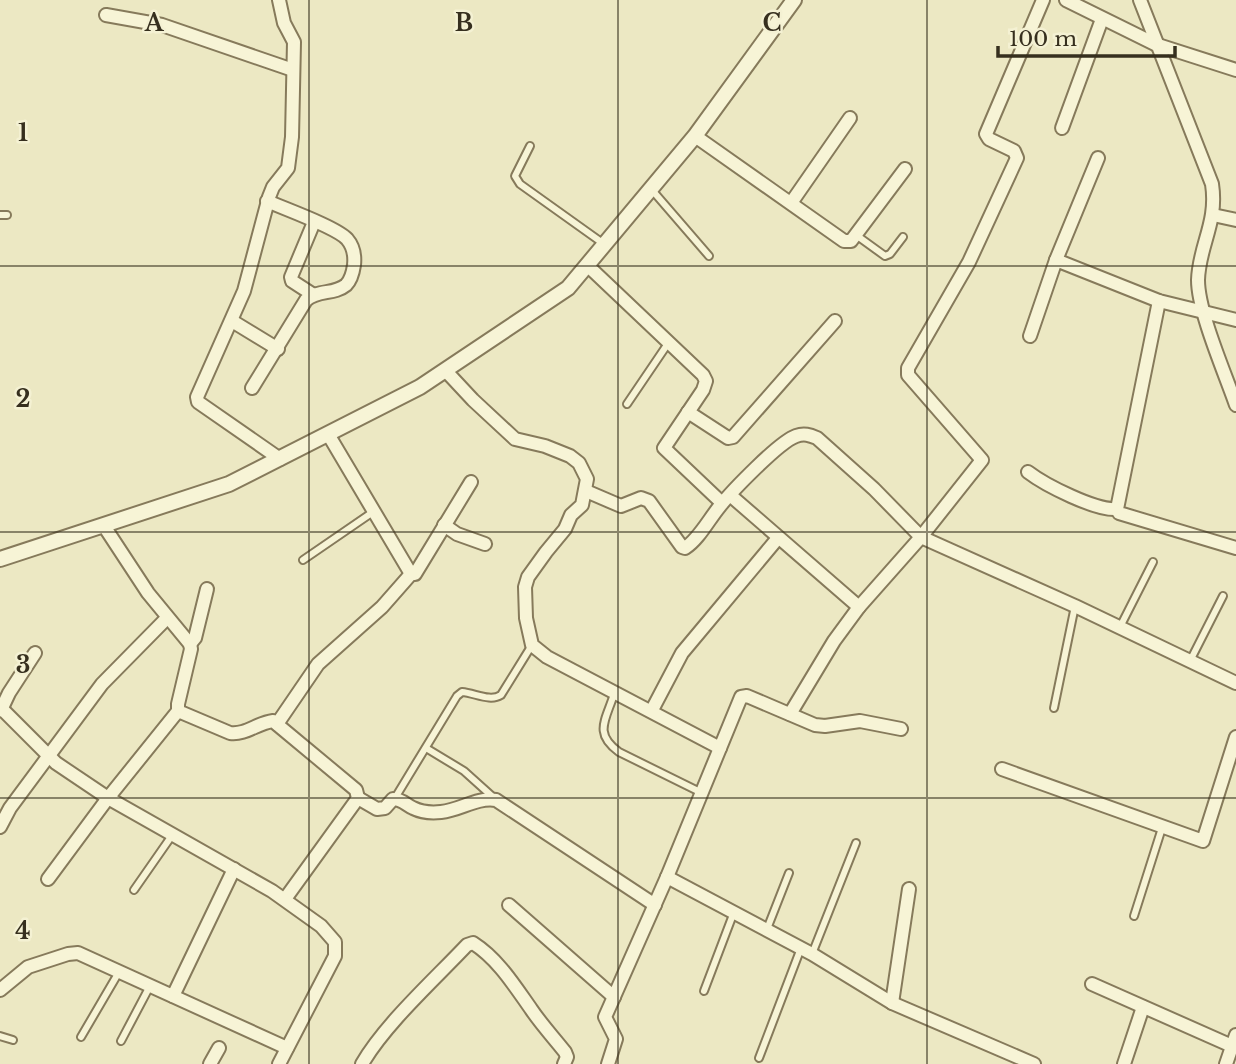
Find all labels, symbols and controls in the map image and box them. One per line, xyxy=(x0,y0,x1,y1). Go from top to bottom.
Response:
text: A xyxy=(144,9,165,37)
text: B xyxy=(455,9,473,37)
text: C xyxy=(763,9,781,37)
scale bar xyxy=(998,14,1175,58)
text: 100 m xyxy=(1009,26,1077,52)
text: 1 xyxy=(18,119,28,147)
text: 2 xyxy=(16,385,30,413)
text: 3 xyxy=(16,651,30,679)
text: 4 xyxy=(15,917,31,945)

